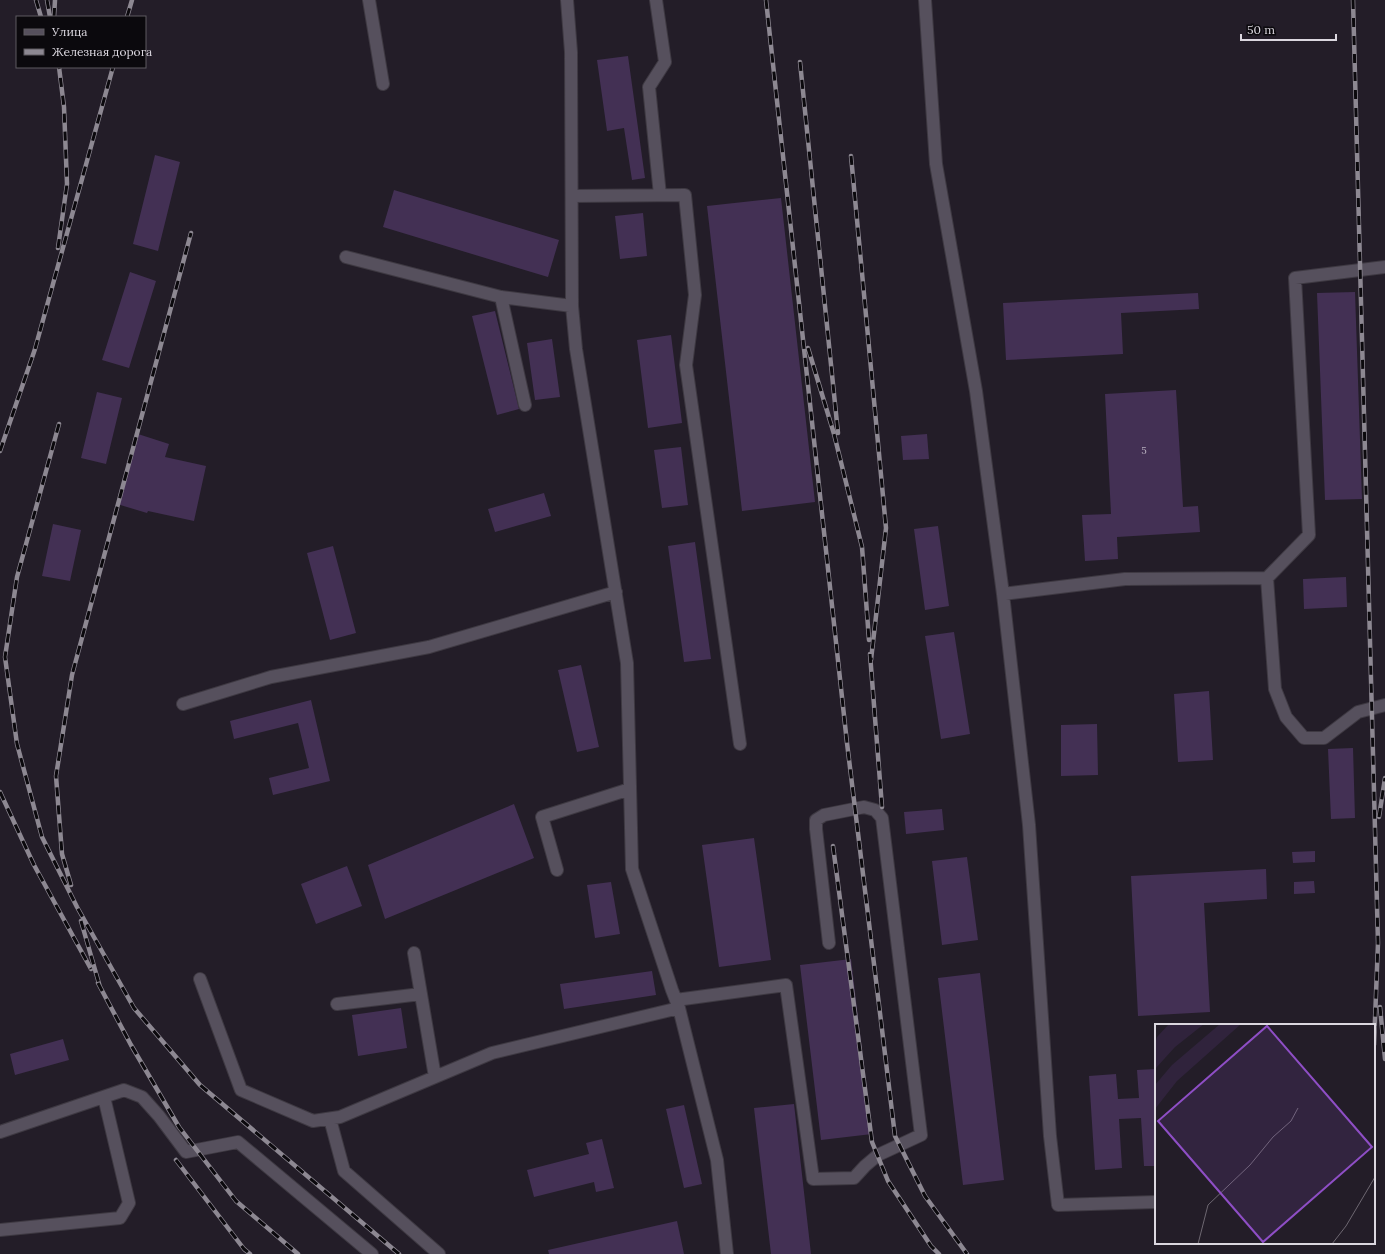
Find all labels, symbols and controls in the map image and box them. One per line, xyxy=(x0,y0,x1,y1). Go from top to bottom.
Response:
legend xyxy=(16,16,146,68)
scale bar xyxy=(1241,16,1336,42)
text: 50 m xyxy=(1247,22,1275,37)
text: Улица xyxy=(51,24,88,39)
text: Железная дорога xyxy=(52,44,152,59)
house number: 5 xyxy=(1141,444,1147,457)
inset map xyxy=(1155,1024,1375,1244)

